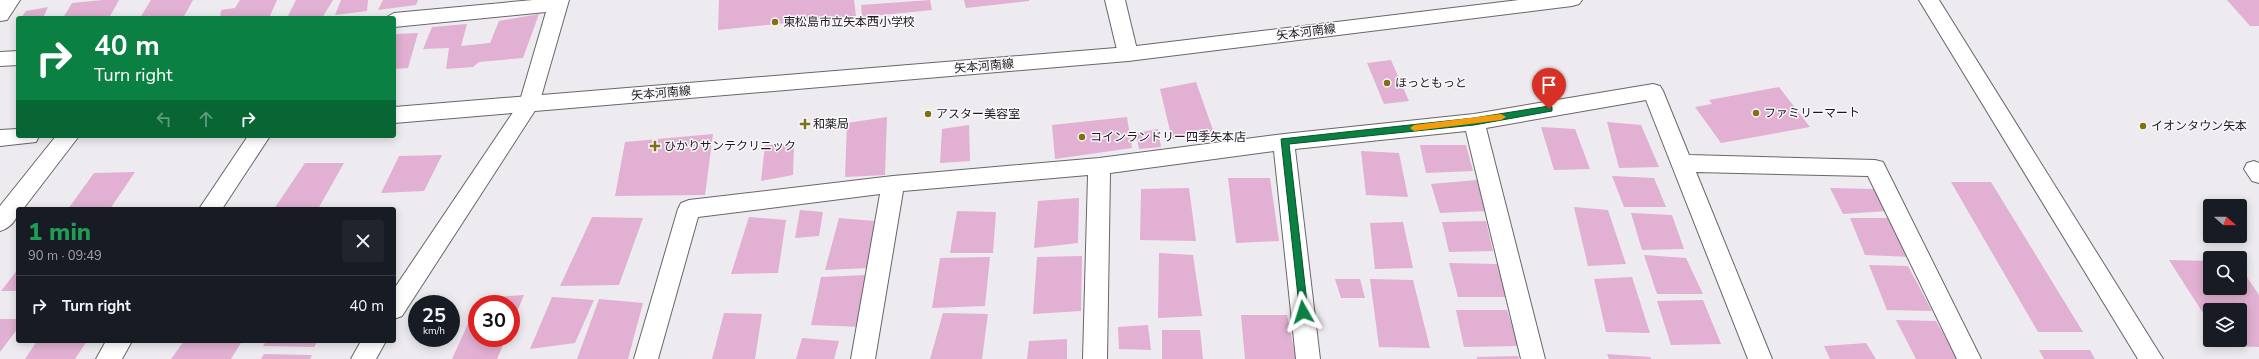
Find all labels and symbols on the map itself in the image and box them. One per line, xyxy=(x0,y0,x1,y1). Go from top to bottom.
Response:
place label: 東松島市立矢本西小学校 xyxy=(783,14,915,30)
marker: 東松島市立矢本西小学校 xyxy=(770,17,780,27)
street label: 矢本河南線 xyxy=(1275,20,1337,44)
street label: 矢本河南線 xyxy=(953,55,1015,77)
pin xyxy=(1532,68,1566,109)
place label: ほっともっと xyxy=(1395,75,1467,91)
marker: ほっともっと xyxy=(1382,78,1392,88)
street label: 矢本河南線 xyxy=(630,82,692,104)
place label: ファミリーマート xyxy=(1764,105,1860,121)
place label: アスター美容室 xyxy=(936,106,1020,122)
marker: ファミリーマート xyxy=(1751,108,1761,118)
marker: アスター美容室 xyxy=(923,109,933,119)
place label: 和薬局 xyxy=(813,116,849,132)
place label: イオンタウン矢本 xyxy=(2151,118,2247,134)
marker: 和薬局 xyxy=(800,119,810,129)
marker: イオンタウン矢本 xyxy=(2138,121,2148,131)
place label: コインランドリー四季矢本店 xyxy=(1090,129,1246,145)
marker: コインランドリー四季矢本店 xyxy=(1077,132,1087,142)
place label: ひかりサンテクリニック xyxy=(664,138,796,154)
marker: ひかりサンテクリニック xyxy=(649,140,661,152)
north arrow xyxy=(2203,199,2247,243)
position arrow xyxy=(1282,291,1324,333)
speed limit sign: 30 xyxy=(468,295,520,347)

